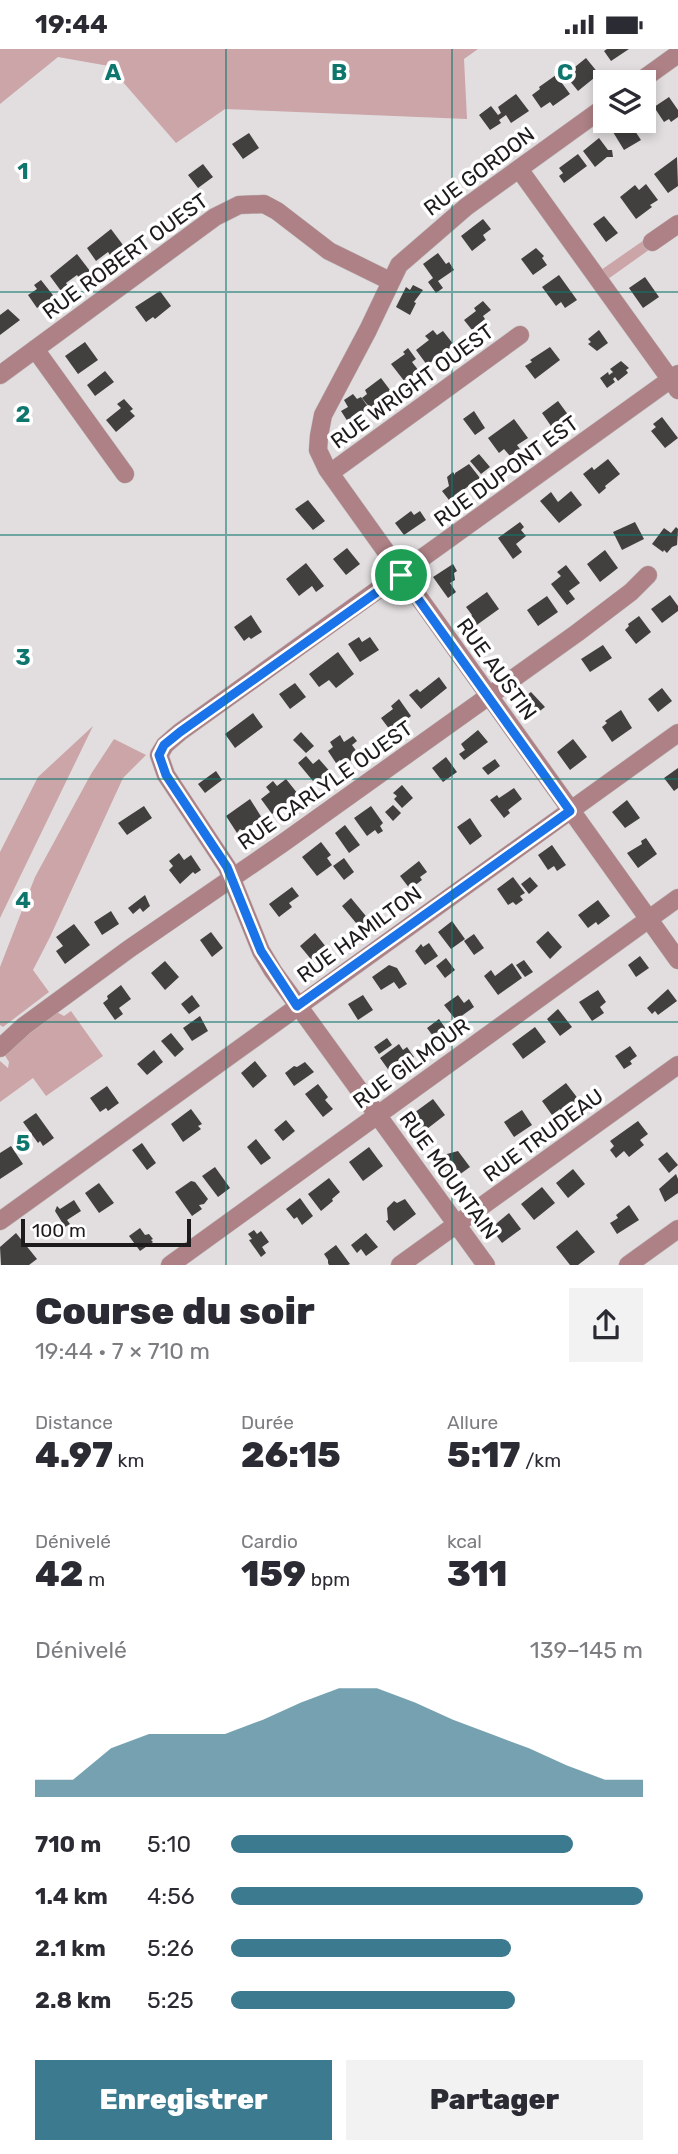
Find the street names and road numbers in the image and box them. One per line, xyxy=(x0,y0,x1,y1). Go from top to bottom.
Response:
street label: RUE GORDON xyxy=(419,121,539,221)
street label: RUE ROBERT OUEST xyxy=(38,188,212,324)
street label: RUE WRIGHT OUEST xyxy=(326,319,498,453)
street label: RUE DUPONT EST xyxy=(429,410,583,532)
street label: RUE AUSTIN xyxy=(452,613,542,725)
street label: RUE CARLYLE OUEST xyxy=(233,715,417,855)
street label: RUE HAMILTON xyxy=(292,880,426,988)
street label: RUE GILMOUR xyxy=(348,1012,474,1114)
street label: RUE TRUDEAU xyxy=(478,1083,608,1187)
street label: RUE MOUNTAIN xyxy=(394,1106,504,1244)

